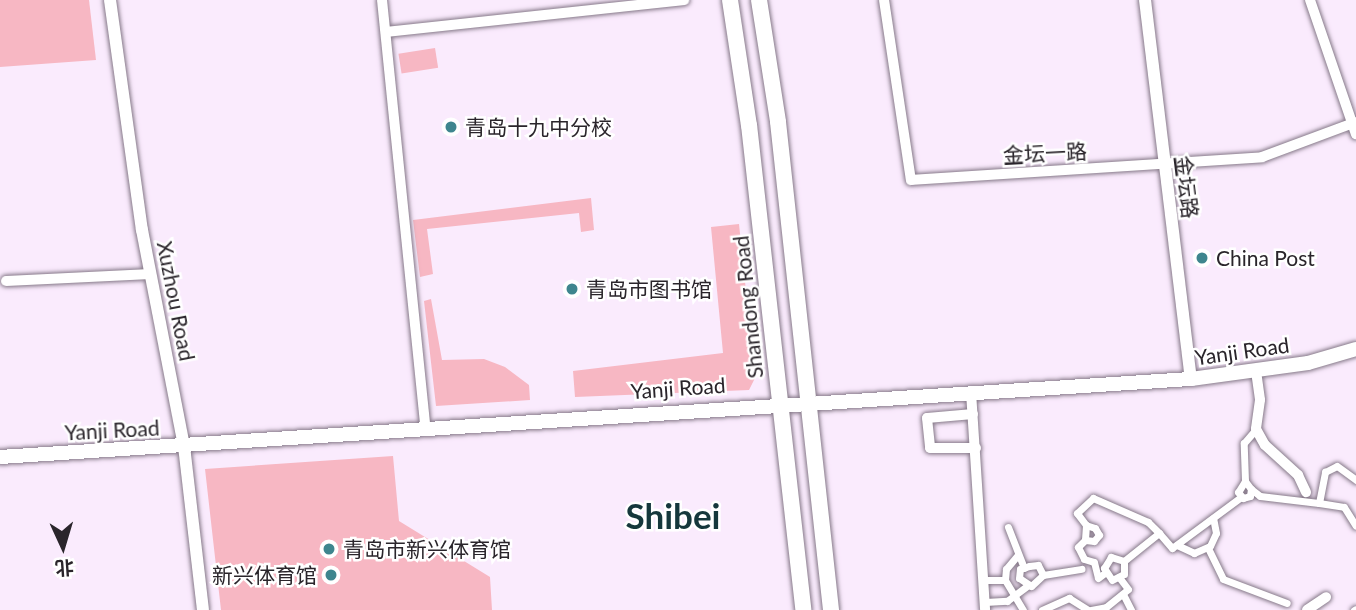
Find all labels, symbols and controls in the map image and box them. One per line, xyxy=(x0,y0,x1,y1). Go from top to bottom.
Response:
place label: 青岛十九中分校 xyxy=(465,114,612,140)
marker: 青岛十九中分校 xyxy=(443,119,459,135)
street label: 金坛一路 xyxy=(1002,138,1088,168)
street label: 金坛路 xyxy=(1171,154,1203,220)
street label: Shandong Road xyxy=(728,234,768,380)
street label: Xuzhou Road xyxy=(152,239,200,363)
place label: China Post xyxy=(1216,245,1315,271)
marker: China Post xyxy=(1194,250,1210,266)
place label: 青岛市图书馆 xyxy=(586,276,712,302)
marker: 青岛市图书馆 xyxy=(564,281,580,297)
street label: Yanji Road xyxy=(1193,332,1291,370)
street label: Yanji Road xyxy=(630,372,726,404)
street label: Yanji Road xyxy=(64,415,160,445)
district label: Shibei xyxy=(625,494,721,536)
north arrow xyxy=(28,512,98,582)
place label: 青岛市新兴体育馆 xyxy=(343,536,511,562)
marker: 青岛市新兴体育馆 xyxy=(321,541,337,557)
text: 北 xyxy=(54,556,75,581)
place label: 新兴体育馆 xyxy=(212,562,317,588)
marker: 新兴体育馆 xyxy=(323,567,339,583)

